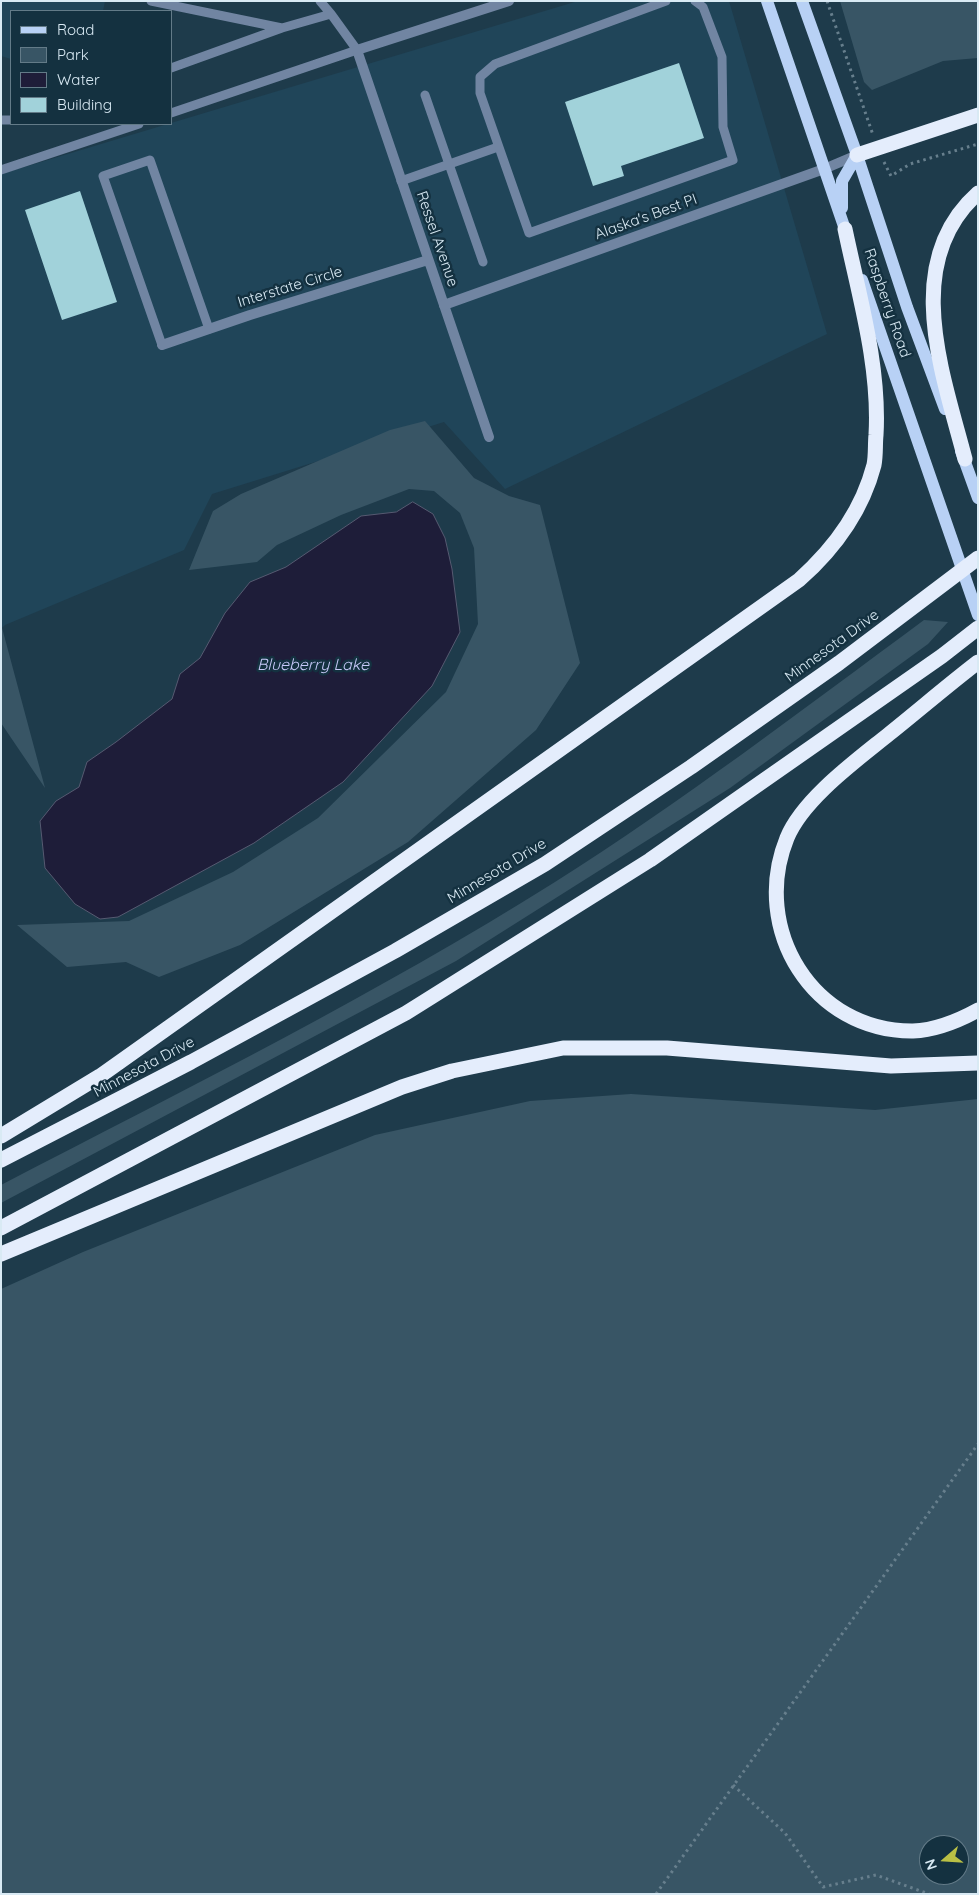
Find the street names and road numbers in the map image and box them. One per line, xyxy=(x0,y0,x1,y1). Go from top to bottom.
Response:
street label: Ressel Avenue xyxy=(412,189,462,289)
street label: Alaska's Best PI xyxy=(592,190,700,244)
street label: Raspberry Road xyxy=(860,246,914,360)
street label: Interstate Circle xyxy=(236,263,344,311)
street label: Minnesota Drive xyxy=(781,606,883,686)
street label: Minnesota Drive xyxy=(444,834,550,908)
street label: Minnesota Drive xyxy=(90,1033,198,1101)

